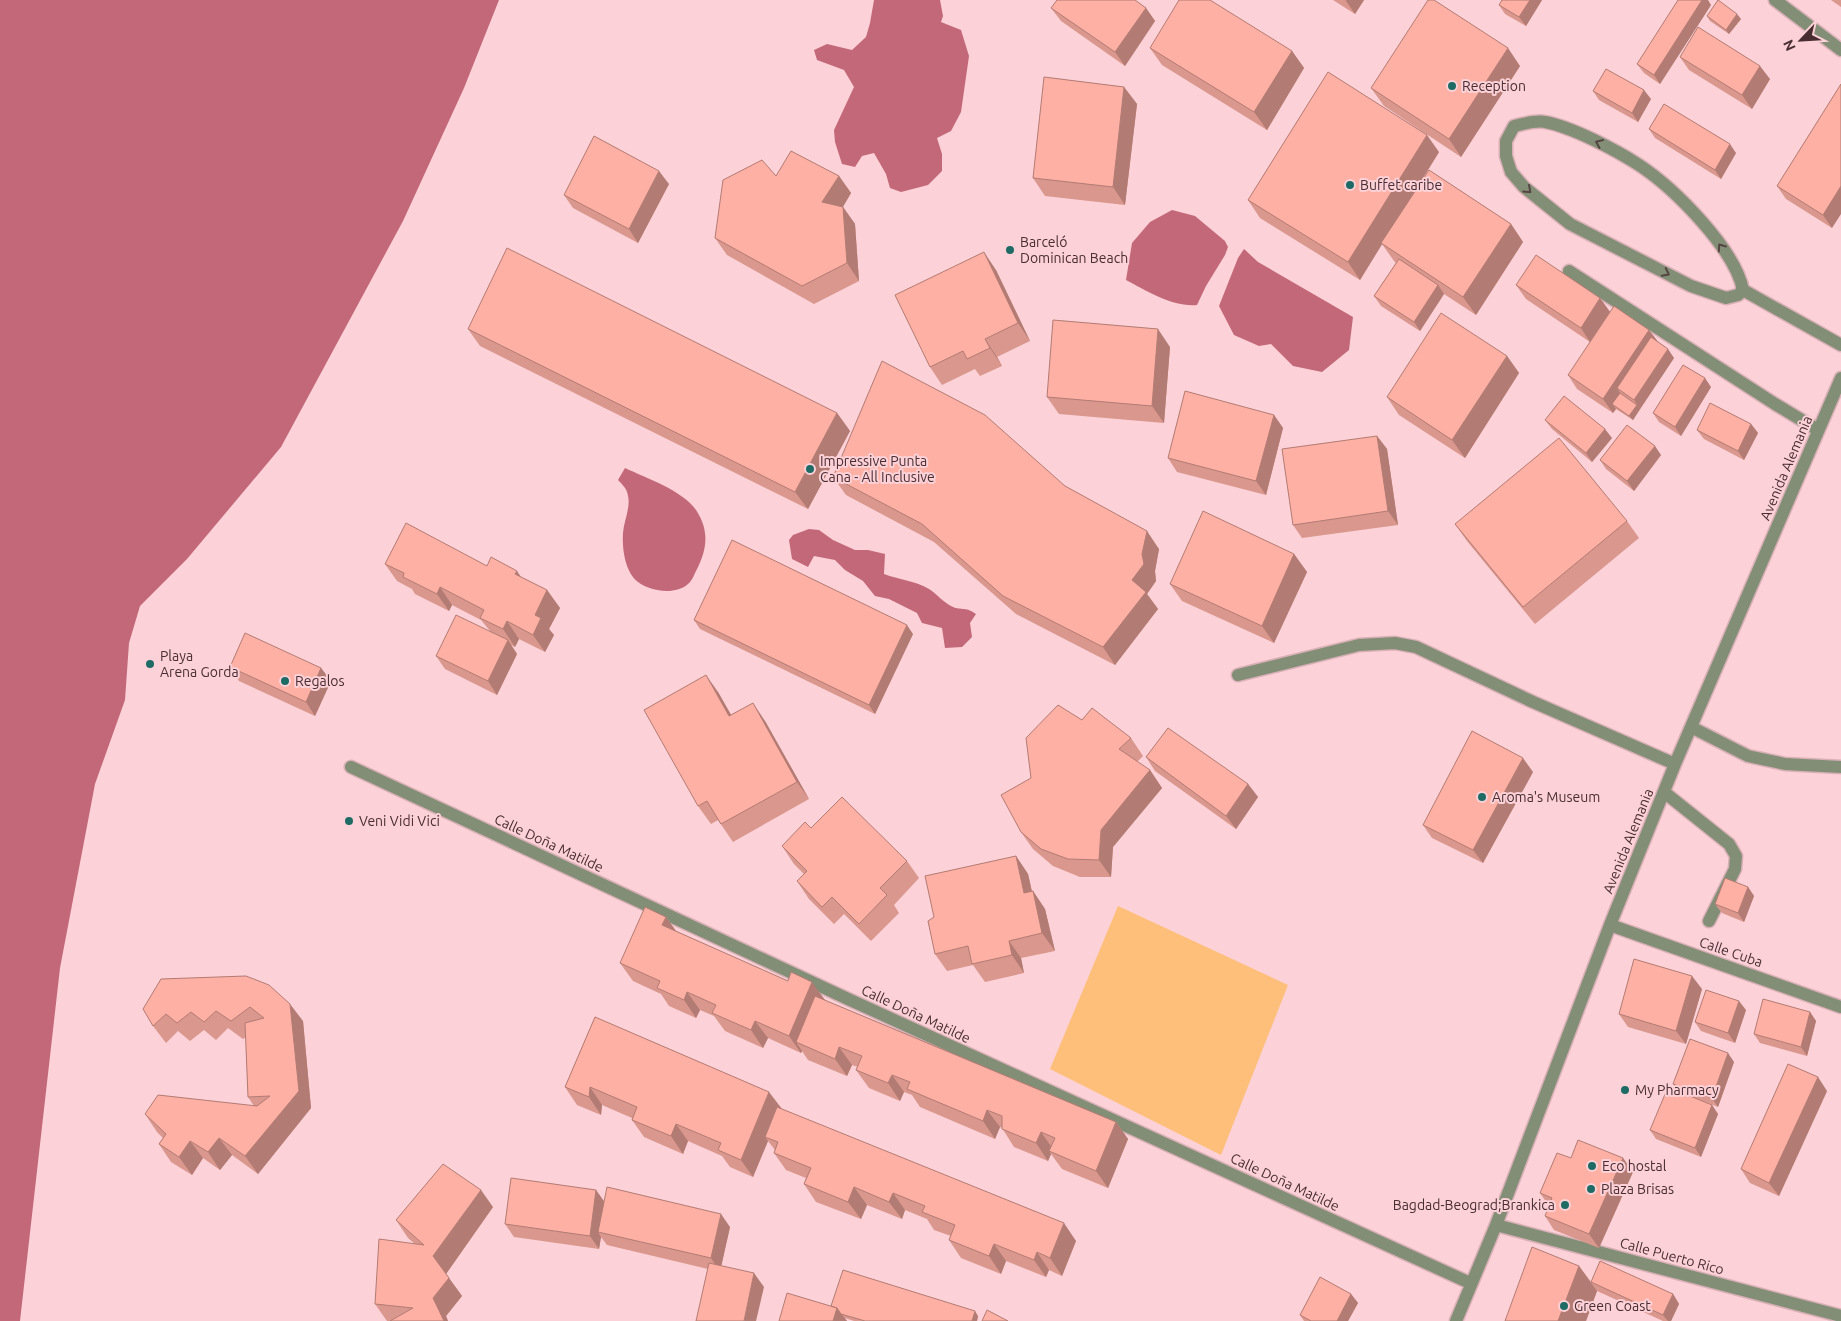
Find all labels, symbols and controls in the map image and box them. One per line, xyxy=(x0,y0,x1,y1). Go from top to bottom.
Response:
north arrow xyxy=(1776,15,1826,65)
text: N xyxy=(1780,37,1799,54)
place label: Reception xyxy=(1462,78,1526,94)
marker: Reception xyxy=(1446,80,1458,92)
one-way arrow xyxy=(1595,138,1604,149)
place label: Buffet caribe xyxy=(1360,177,1442,193)
marker: Buffet caribe xyxy=(1344,179,1356,191)
one-way arrow xyxy=(1522,184,1531,193)
place label: Barceló Dominican Beach xyxy=(1020,234,1128,266)
one-way arrow xyxy=(1718,243,1727,253)
marker: Barceló Dominican Beach xyxy=(1004,244,1016,256)
one-way arrow xyxy=(1661,267,1670,277)
street label: Avenida Alemania xyxy=(1757,413,1815,523)
place label: Impressive Punta Cana - All Inclusive xyxy=(820,453,935,485)
marker: Impressive Punta Cana - All Inclusive xyxy=(804,463,816,475)
place label: Playa Arena Gorda xyxy=(160,648,239,680)
marker: Playa Arena Gorda xyxy=(144,658,156,670)
place label: Regalos xyxy=(295,673,345,689)
marker: Regalos xyxy=(279,675,291,687)
street label: Avenida Alemania xyxy=(1600,786,1656,896)
place label: Aroma's Museum xyxy=(1492,789,1600,805)
marker: Aroma's Museum xyxy=(1476,791,1488,803)
street label: Calle Doña Matilde xyxy=(492,811,606,875)
place label: Veni Vidi Vici xyxy=(359,813,440,829)
marker: Veni Vidi Vici xyxy=(343,815,355,827)
street label: Calle Cuba xyxy=(1697,934,1765,970)
street label: Calle Doña Matilde xyxy=(859,982,973,1046)
place label: My Pharmacy xyxy=(1635,1082,1719,1098)
marker: My Pharmacy xyxy=(1619,1084,1631,1096)
street label: Calle Doña Matilde xyxy=(1228,1150,1342,1214)
place label: Eco hostal xyxy=(1602,1158,1667,1174)
marker: Eco hostal xyxy=(1586,1160,1598,1172)
place label: Plaza Brisas xyxy=(1601,1181,1674,1197)
marker: Plaza Brisas xyxy=(1585,1183,1597,1195)
place label: Bagdad-Beograd;Brankica xyxy=(1393,1197,1555,1213)
marker: Bagdad-Beograd;Brankica xyxy=(1559,1199,1571,1211)
street label: Calle Puerto Rico xyxy=(1618,1234,1726,1278)
place label: Green Coast xyxy=(1574,1298,1651,1314)
marker: Green Coast xyxy=(1558,1300,1570,1312)

